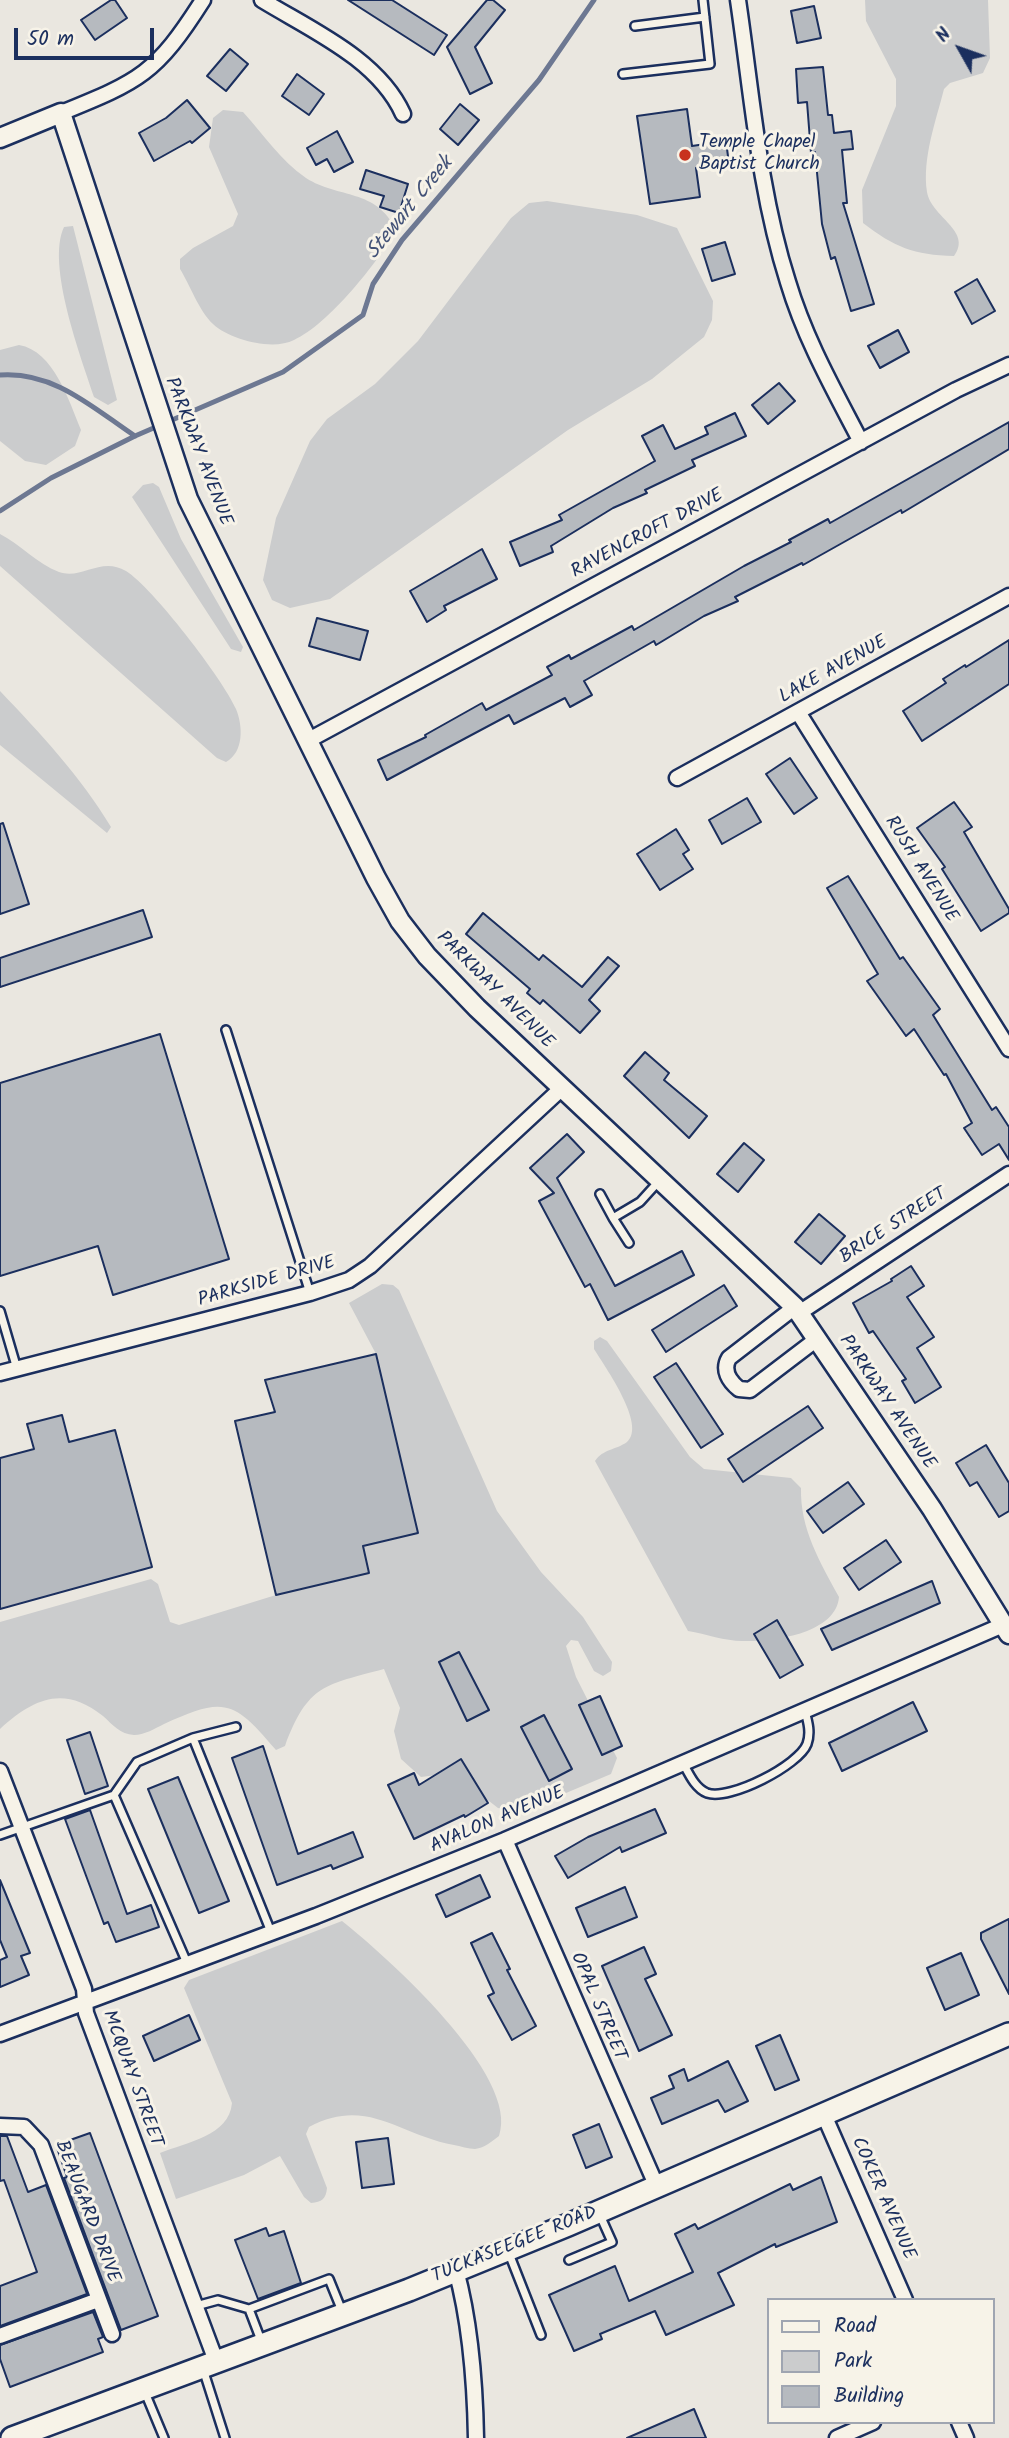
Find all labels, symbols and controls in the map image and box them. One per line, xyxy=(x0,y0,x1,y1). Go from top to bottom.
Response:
scale bar xyxy=(18,14,158,58)
north arrow xyxy=(925,14,995,84)
text: N xyxy=(929,21,959,50)
text: 50 m xyxy=(27,23,74,56)
place label: Temple Chapel Baptist Church xyxy=(699,133,820,177)
marker: Temple Chapel Baptist Church xyxy=(677,147,693,163)
water label: Stewart Creek xyxy=(362,153,460,265)
street label: PARKWAY AVENUE xyxy=(158,375,236,529)
street label: RAVENCROFT DRIVE xyxy=(568,485,728,585)
street label: LAKE AVENUE xyxy=(776,632,892,710)
street label: RUSH AVENUE xyxy=(878,813,962,927)
street label: PARKWAY AVENUE xyxy=(430,927,558,1055)
street label: BRICE STREET xyxy=(836,1184,952,1270)
street label: PARKSIDE DRIVE xyxy=(196,1253,338,1313)
street label: PARKWAY AVENUE xyxy=(833,1331,939,1475)
street label: AVALON AVENUE xyxy=(427,1782,569,1860)
street label: OPAL STREET xyxy=(564,1949,630,2065)
street label: MCQUAY STREET xyxy=(96,2008,166,2150)
street label: COKER AVENUE xyxy=(845,2134,919,2264)
street label: BEAUGARD DRIVE xyxy=(48,2138,124,2286)
street label: TUCKASEEGEE ROAD xyxy=(429,2202,601,2290)
legend xyxy=(768,2298,995,2424)
text: Road xyxy=(834,2310,876,2343)
text: Park xyxy=(834,2345,872,2378)
text: Building xyxy=(834,2380,904,2413)

